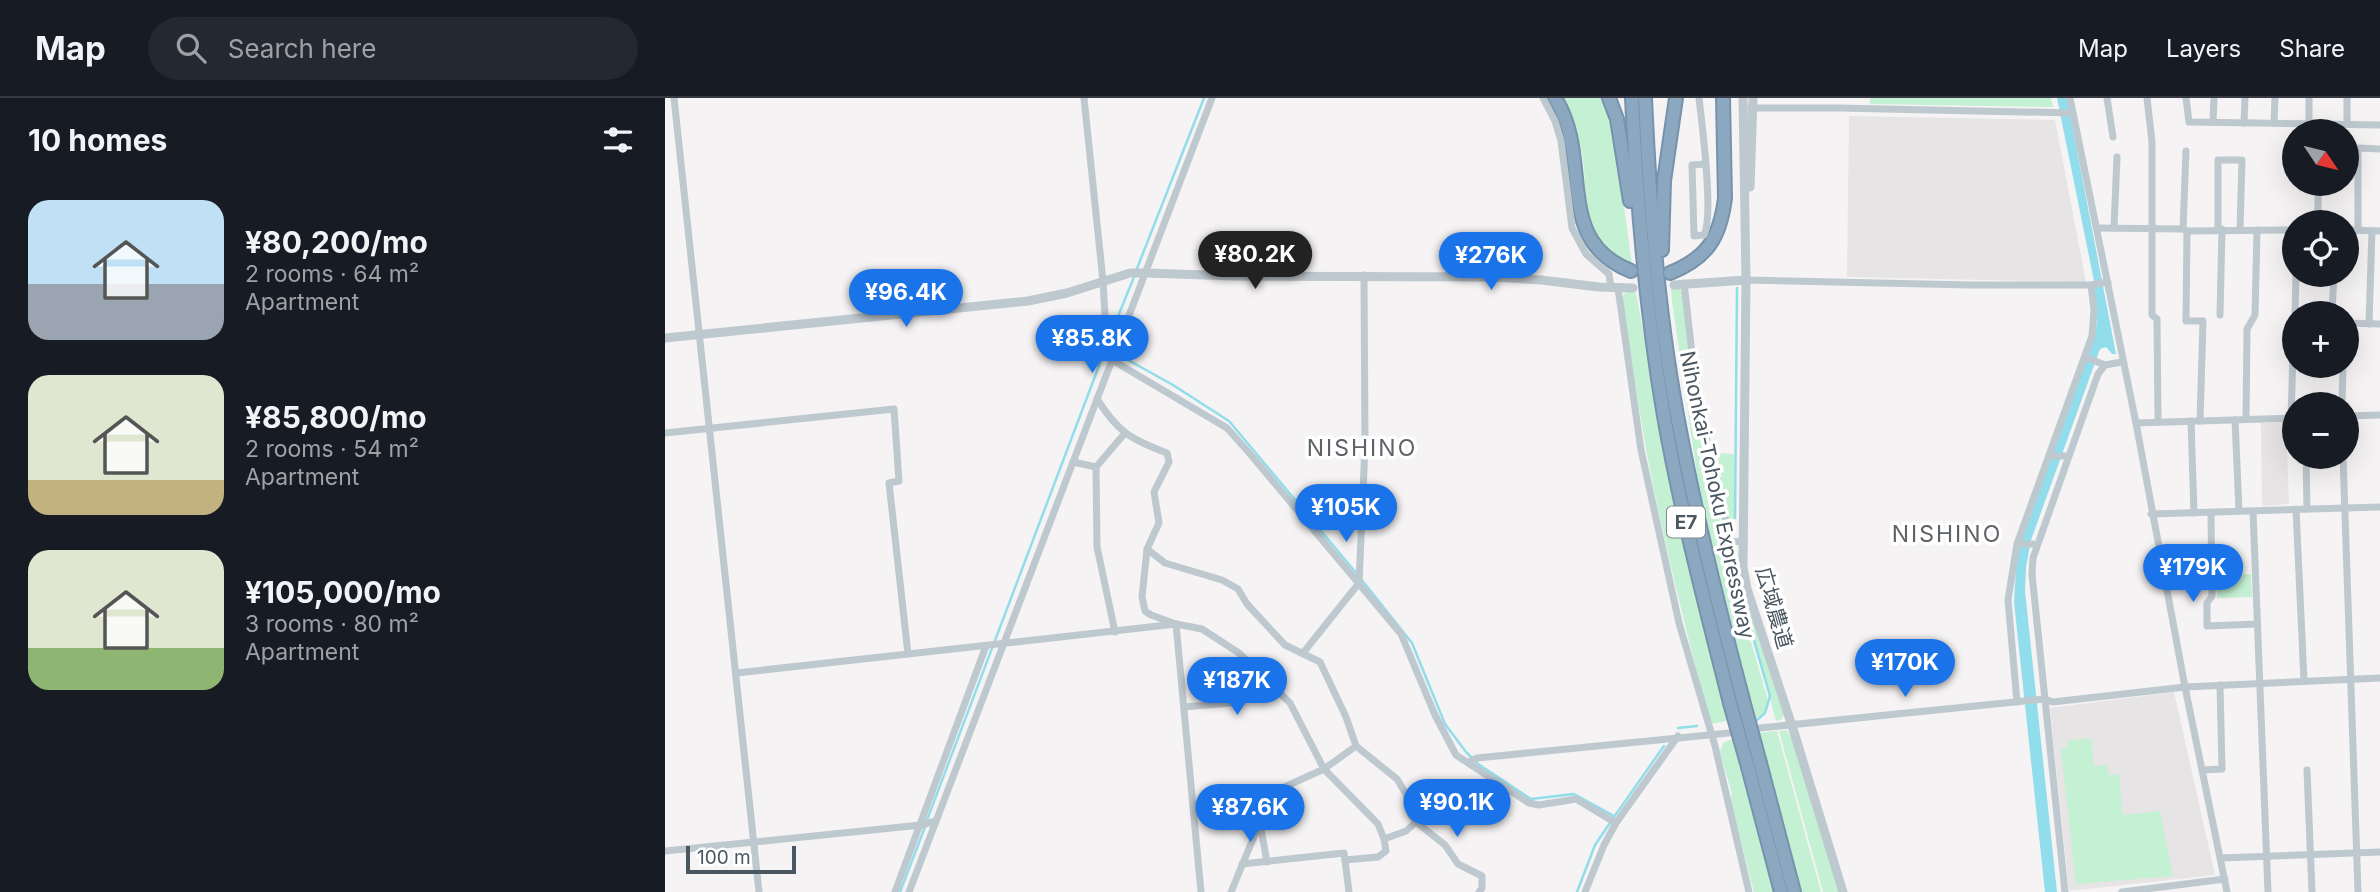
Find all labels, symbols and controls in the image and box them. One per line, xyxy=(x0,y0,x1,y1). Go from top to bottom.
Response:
search box xyxy=(148,17,638,80)
text: Map xyxy=(35,28,106,68)
icon: search xyxy=(172,29,210,67)
text: Search here xyxy=(228,33,376,64)
text: Map xyxy=(2078,34,2128,63)
text: Layers xyxy=(2166,34,2241,63)
text: Share xyxy=(2279,34,2345,63)
north arrow xyxy=(2282,119,2359,196)
map controls xyxy=(2282,119,2359,469)
icon: filters xyxy=(599,121,637,159)
text: 10 homes xyxy=(28,122,167,158)
button: locate xyxy=(2282,210,2359,287)
text: ¥80,200/mo xyxy=(245,224,428,260)
icon: home xyxy=(84,228,168,312)
pin: ¥80.2K xyxy=(1198,232,1312,291)
pin: ¥276K xyxy=(1442,232,1540,292)
text: ¥80.2K xyxy=(1214,240,1296,268)
text: ¥276K xyxy=(1455,241,1527,269)
text: 2 rooms · 64 m² xyxy=(245,260,419,288)
pin: ¥96.4K xyxy=(849,270,963,329)
text: ¥96.4K xyxy=(865,278,947,306)
text: Apartment xyxy=(245,288,359,316)
button: + xyxy=(2282,301,2359,378)
pin: ¥85.8K xyxy=(1035,316,1149,375)
text: ¥85.8K xyxy=(1052,324,1132,352)
street label: Nihonkai-Tohoku Expressway xyxy=(1675,349,1760,641)
button: − xyxy=(2282,392,2359,469)
text: ¥85,800/mo xyxy=(245,399,427,435)
icon: home xyxy=(84,403,168,487)
district label: NISHINO xyxy=(1307,434,1417,462)
text: 2 rooms · 54 m² xyxy=(245,435,419,463)
text: Apartment xyxy=(245,463,359,491)
pin: ¥105K xyxy=(1297,484,1395,544)
text: ¥105K xyxy=(1311,493,1381,521)
road number: E7 xyxy=(1667,506,1705,538)
district label: NISHINO xyxy=(1892,520,2002,548)
pin: ¥179K xyxy=(2144,545,2242,604)
text: ¥179K xyxy=(2159,553,2227,581)
street label: 広域農道 xyxy=(1751,564,1798,652)
text: ¥105,000/mo xyxy=(245,574,441,610)
icon: home xyxy=(84,578,168,662)
text: 3 rooms · 80 m² xyxy=(245,610,419,638)
text: Apartment xyxy=(245,638,359,666)
pin: ¥170K xyxy=(1856,640,1954,699)
text: ¥170K xyxy=(1871,648,1939,676)
pin: ¥187K xyxy=(1188,658,1286,717)
text: ¥187K xyxy=(1203,666,1271,694)
pin: ¥90.1K xyxy=(1400,780,1514,839)
pin: ¥87.6K xyxy=(1193,784,1307,844)
text: ¥90.1K xyxy=(1420,788,1494,816)
text: ¥87.6K xyxy=(1211,793,1289,821)
scale bar xyxy=(686,843,796,875)
text: 100 m xyxy=(697,846,751,869)

